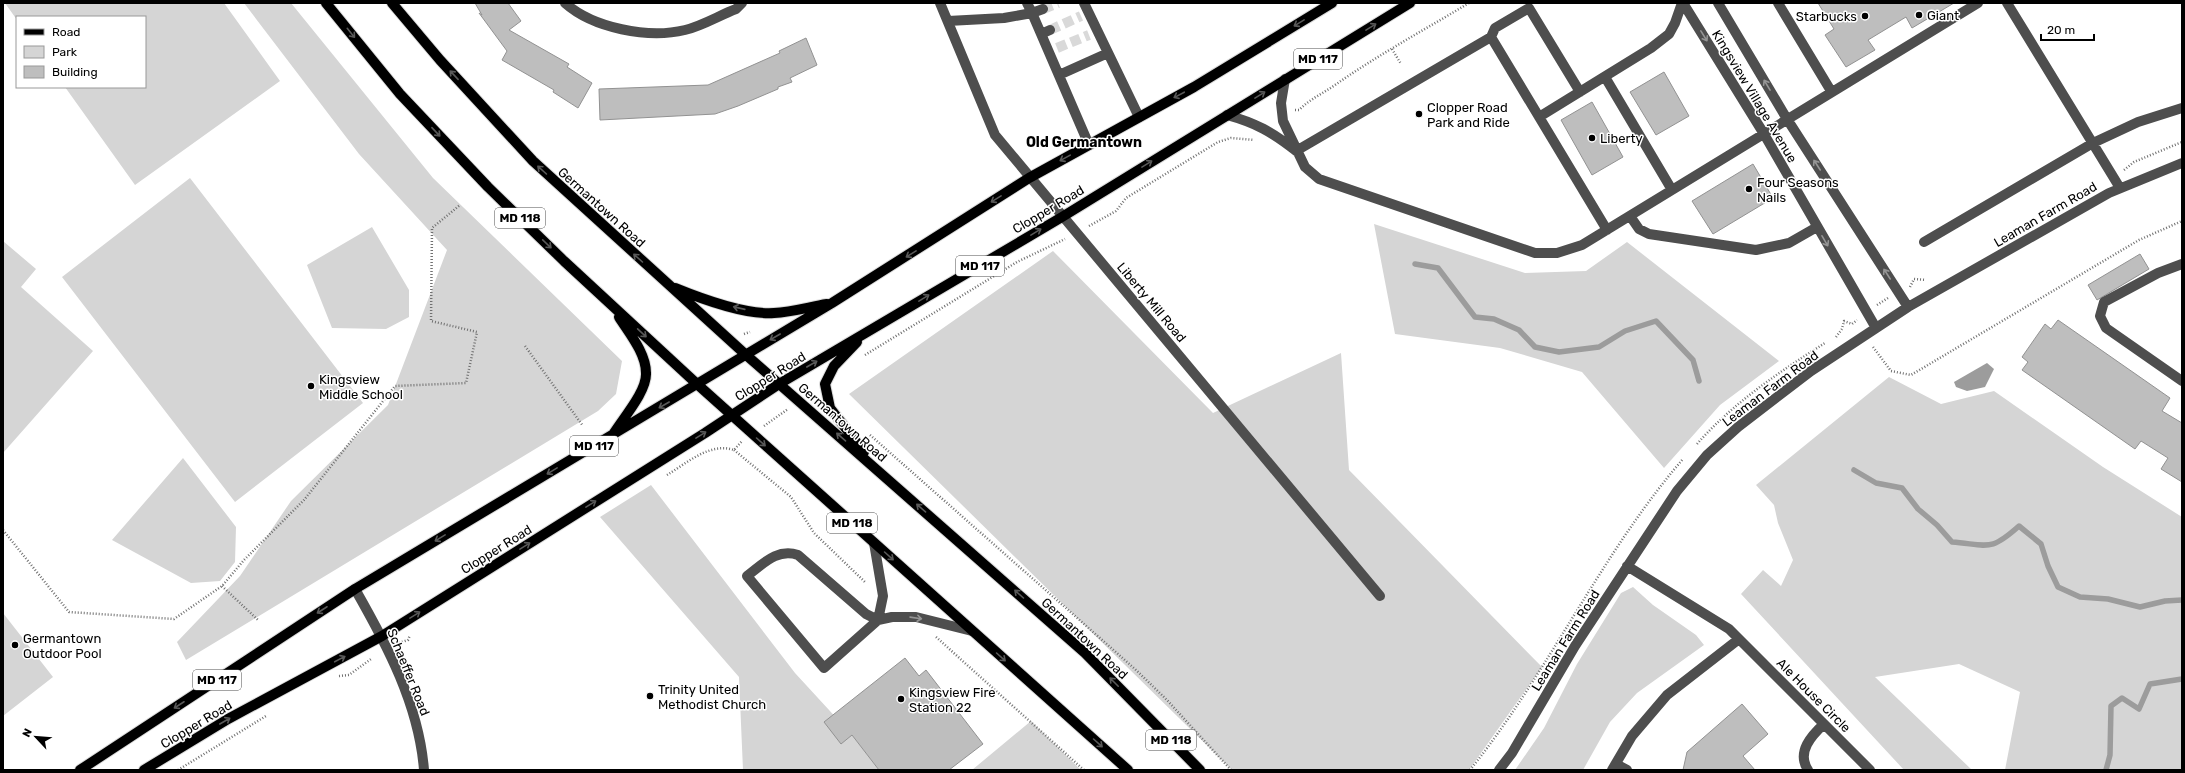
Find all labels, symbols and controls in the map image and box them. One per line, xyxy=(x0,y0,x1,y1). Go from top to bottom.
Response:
place label: Giant xyxy=(1927,8,1959,23)
place label: Starbucks xyxy=(1796,9,1857,24)
marker: Giant xyxy=(1914,10,1924,20)
marker: Starbucks xyxy=(1860,11,1870,21)
legend xyxy=(16,16,146,88)
scale bar xyxy=(2041,16,2094,42)
one-way arrow xyxy=(1294,19,1305,27)
one-way arrow xyxy=(1365,22,1377,30)
text: 20 m xyxy=(2047,23,2075,37)
text: Road xyxy=(52,25,80,39)
street label: Kingsview Village Avenue xyxy=(1708,27,1800,166)
one-way arrow xyxy=(346,28,355,39)
one-way arrow xyxy=(1700,30,1708,42)
text: Park xyxy=(52,45,78,59)
road number: MD 117 xyxy=(1294,49,1342,69)
text: Building xyxy=(52,65,98,79)
one-way arrow xyxy=(449,70,458,80)
one-way arrow xyxy=(1763,80,1771,91)
one-way arrow xyxy=(1254,90,1266,98)
one-way arrow xyxy=(1173,92,1185,100)
place label: Clopper Road Park and Ride xyxy=(1427,100,1510,130)
marker: Clopper Road Park and Ride xyxy=(1414,109,1424,119)
one-way arrow xyxy=(431,127,440,137)
place label: Liberty xyxy=(1600,131,1643,146)
marker: Liberty xyxy=(1587,133,1597,143)
district label: Old Germantown xyxy=(1026,134,1142,151)
one-way arrow xyxy=(1059,155,1071,163)
one-way arrow xyxy=(1141,160,1153,168)
one-way arrow xyxy=(1813,160,1821,171)
street label: Germantown Road xyxy=(555,164,648,251)
one-way arrow xyxy=(537,165,547,175)
place label: Four Seasons Nails xyxy=(1757,175,1839,205)
street label: Leaman Farm Road xyxy=(1991,179,2099,250)
street label: Clopper Road xyxy=(1010,182,1087,237)
marker: Four Seasons Nails xyxy=(1744,184,1754,194)
one-way arrow xyxy=(991,195,1002,203)
road number: MD 118 xyxy=(495,208,545,228)
one-way arrow xyxy=(1030,228,1042,236)
one-way arrow xyxy=(1822,235,1830,247)
one-way arrow xyxy=(542,239,552,249)
one-way arrow xyxy=(905,250,917,258)
one-way arrow xyxy=(633,253,643,262)
road number: MD 117 xyxy=(956,256,1004,276)
street label: Liberty Mill Road xyxy=(1114,259,1189,345)
one-way arrow xyxy=(1883,269,1891,280)
one-way arrow xyxy=(918,294,930,302)
one-way arrow xyxy=(733,304,746,312)
one-way arrow xyxy=(637,328,647,337)
one-way arrow xyxy=(769,334,781,342)
street label: Leaman Farm Road xyxy=(1719,347,1821,429)
street label: Clopper Road xyxy=(732,349,808,404)
one-way arrow xyxy=(806,360,818,368)
place label: Kingsview Middle School xyxy=(319,372,403,402)
street label: Germantown Road xyxy=(795,380,890,465)
marker: Kingsview Middle School xyxy=(306,381,316,391)
one-way arrow xyxy=(658,402,670,410)
one-way arrow xyxy=(695,431,707,439)
one-way arrow xyxy=(835,433,846,442)
road number: MD 117 xyxy=(570,436,618,456)
one-way arrow xyxy=(756,437,766,446)
one-way arrow xyxy=(546,468,558,476)
one-way arrow xyxy=(585,500,597,508)
one-way arrow xyxy=(916,503,926,512)
road number: MD 118 xyxy=(827,513,877,533)
street label: Clopper Road xyxy=(458,522,534,577)
one-way arrow xyxy=(435,534,446,542)
one-way arrow xyxy=(519,542,530,550)
one-way arrow xyxy=(884,552,894,561)
street label: Leaman Farm Road xyxy=(1528,587,1603,694)
one-way arrow xyxy=(1014,590,1024,599)
street label: Germantown Road xyxy=(1038,595,1131,682)
one-way arrow xyxy=(317,606,328,615)
one-way arrow xyxy=(409,611,421,619)
one-way arrow xyxy=(909,614,922,622)
street label: Schaeffer Road xyxy=(384,627,433,718)
place label: Germantown Outdoor Pool xyxy=(23,631,102,661)
marker: Germantown Outdoor Pool xyxy=(10,640,20,650)
one-way arrow xyxy=(996,652,1006,661)
one-way arrow xyxy=(333,655,345,662)
street label: Ale House Circle xyxy=(1774,655,1854,735)
road number: MD 117 xyxy=(193,670,241,690)
one-way arrow xyxy=(1109,677,1119,687)
place label: Trinity United Methodist Church xyxy=(658,682,766,712)
place label: Kingsview Fire Station 22 xyxy=(909,685,996,715)
marker: Trinity United Methodist Church xyxy=(645,691,655,701)
marker: Kingsview Fire Station 22 xyxy=(896,694,906,704)
street label: Clopper Road xyxy=(158,697,235,752)
one-way arrow xyxy=(174,701,185,709)
one-way arrow xyxy=(219,716,231,724)
north arrow xyxy=(16,717,56,757)
text: N xyxy=(20,726,35,739)
road number: MD 118 xyxy=(1146,730,1196,750)
one-way arrow xyxy=(1093,739,1103,748)

